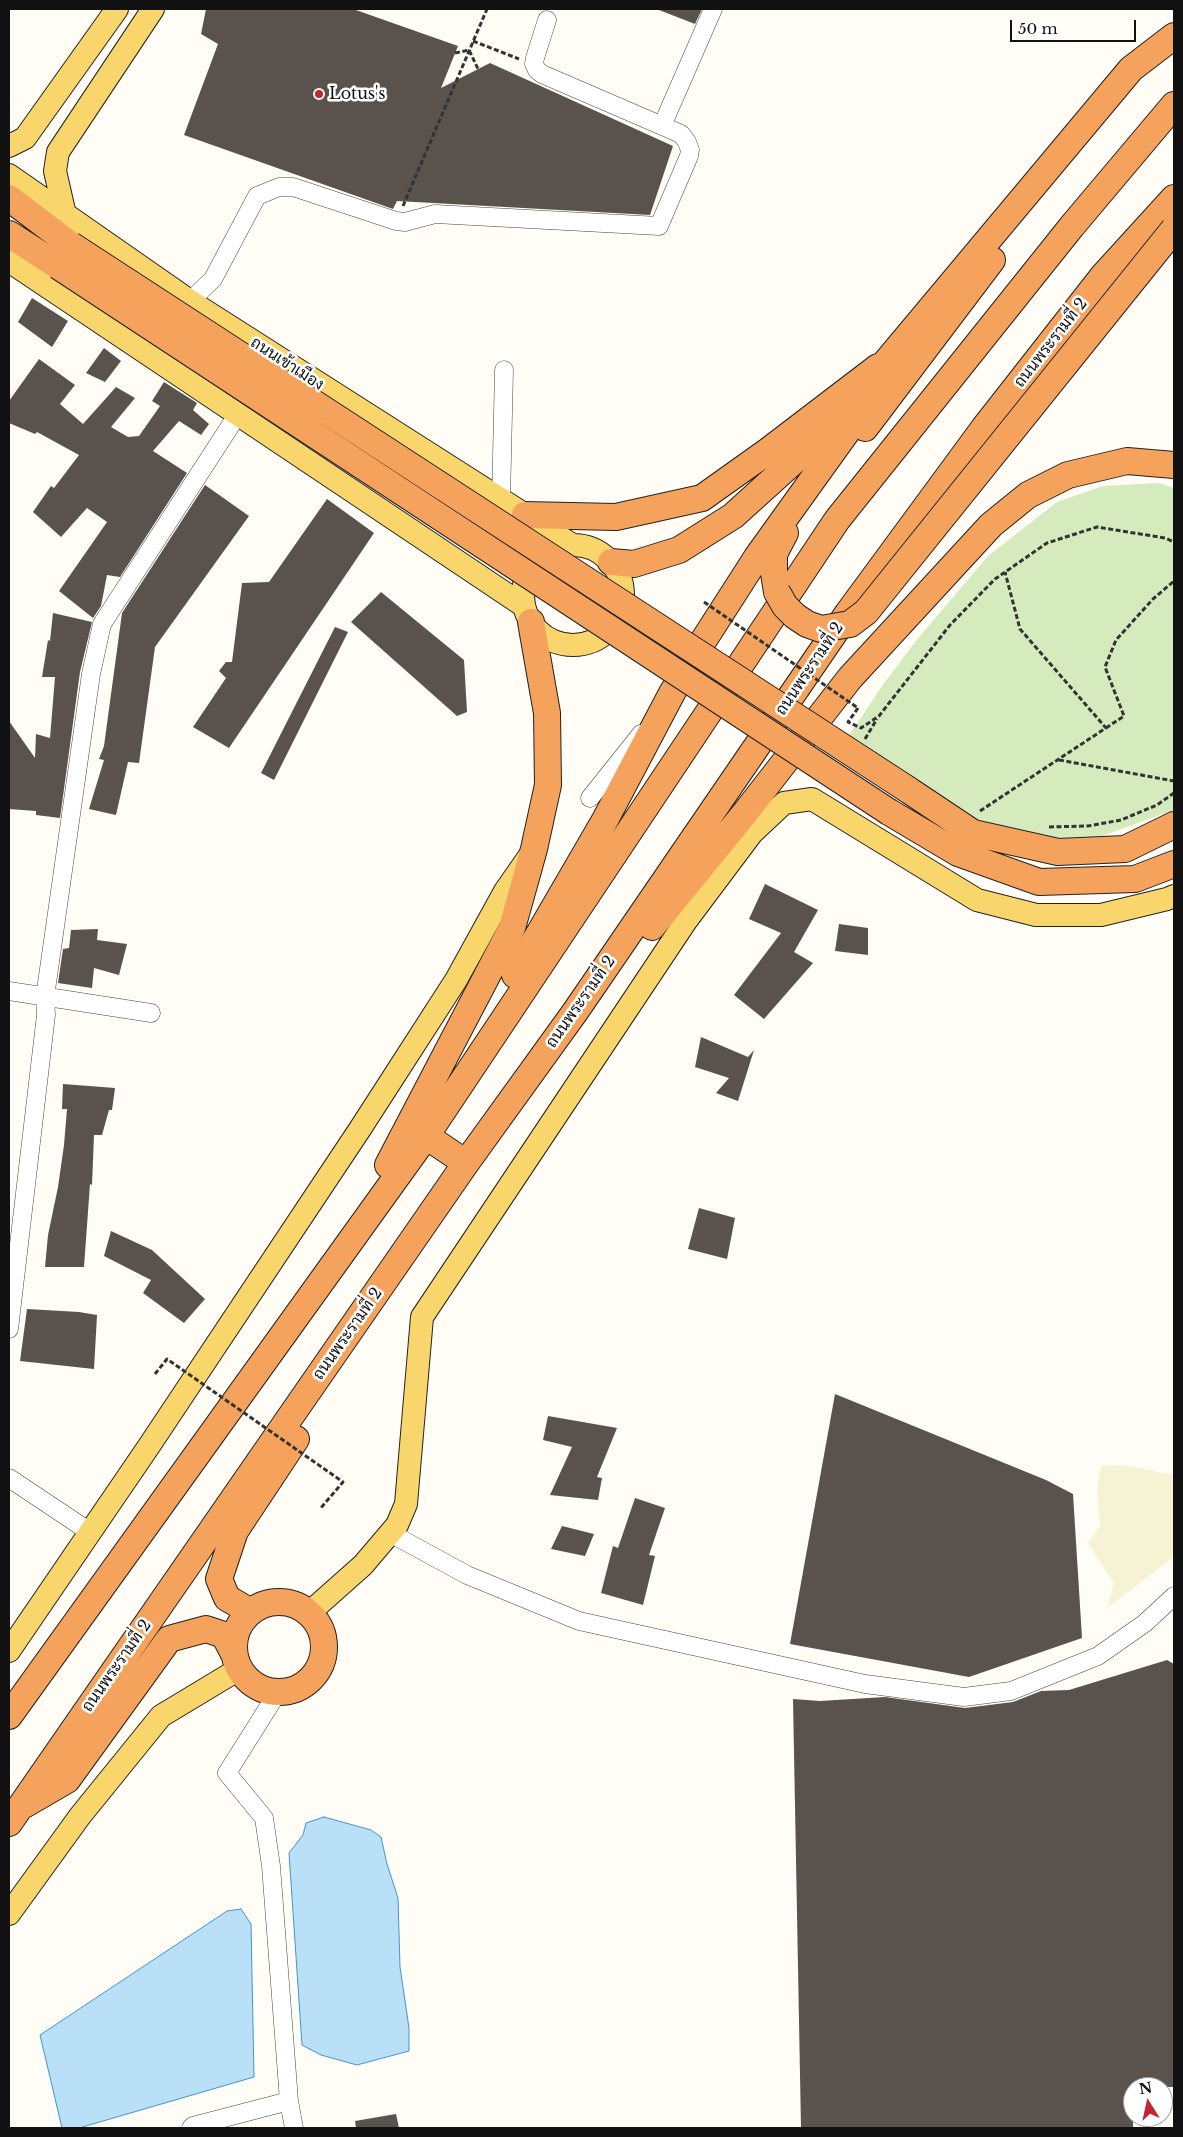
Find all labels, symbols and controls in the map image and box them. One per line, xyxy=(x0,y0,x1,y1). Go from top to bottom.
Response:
scale bar xyxy=(1013,10,1139,42)
text: 50 m xyxy=(1018,19,1058,38)
place label: Lotus's xyxy=(329,84,385,104)
marker: Lotus's xyxy=(313,88,325,100)
street label: ถนนพระรามที่ 2 xyxy=(1010,295,1092,391)
street label: ถนนเข้าเมือง xyxy=(247,333,327,395)
street label: ถนนพระรามที่ 2 xyxy=(772,619,848,719)
street label: ถนนพระรามที่ 2 xyxy=(542,952,620,1052)
street label: ถนนพระรามที่ 2 xyxy=(309,1284,387,1384)
street label: ถนนพระรามที่ 2 xyxy=(78,1616,156,1716)
north arrow xyxy=(1123,2077,1173,2127)
text: N xyxy=(1138,2078,1154,2098)

